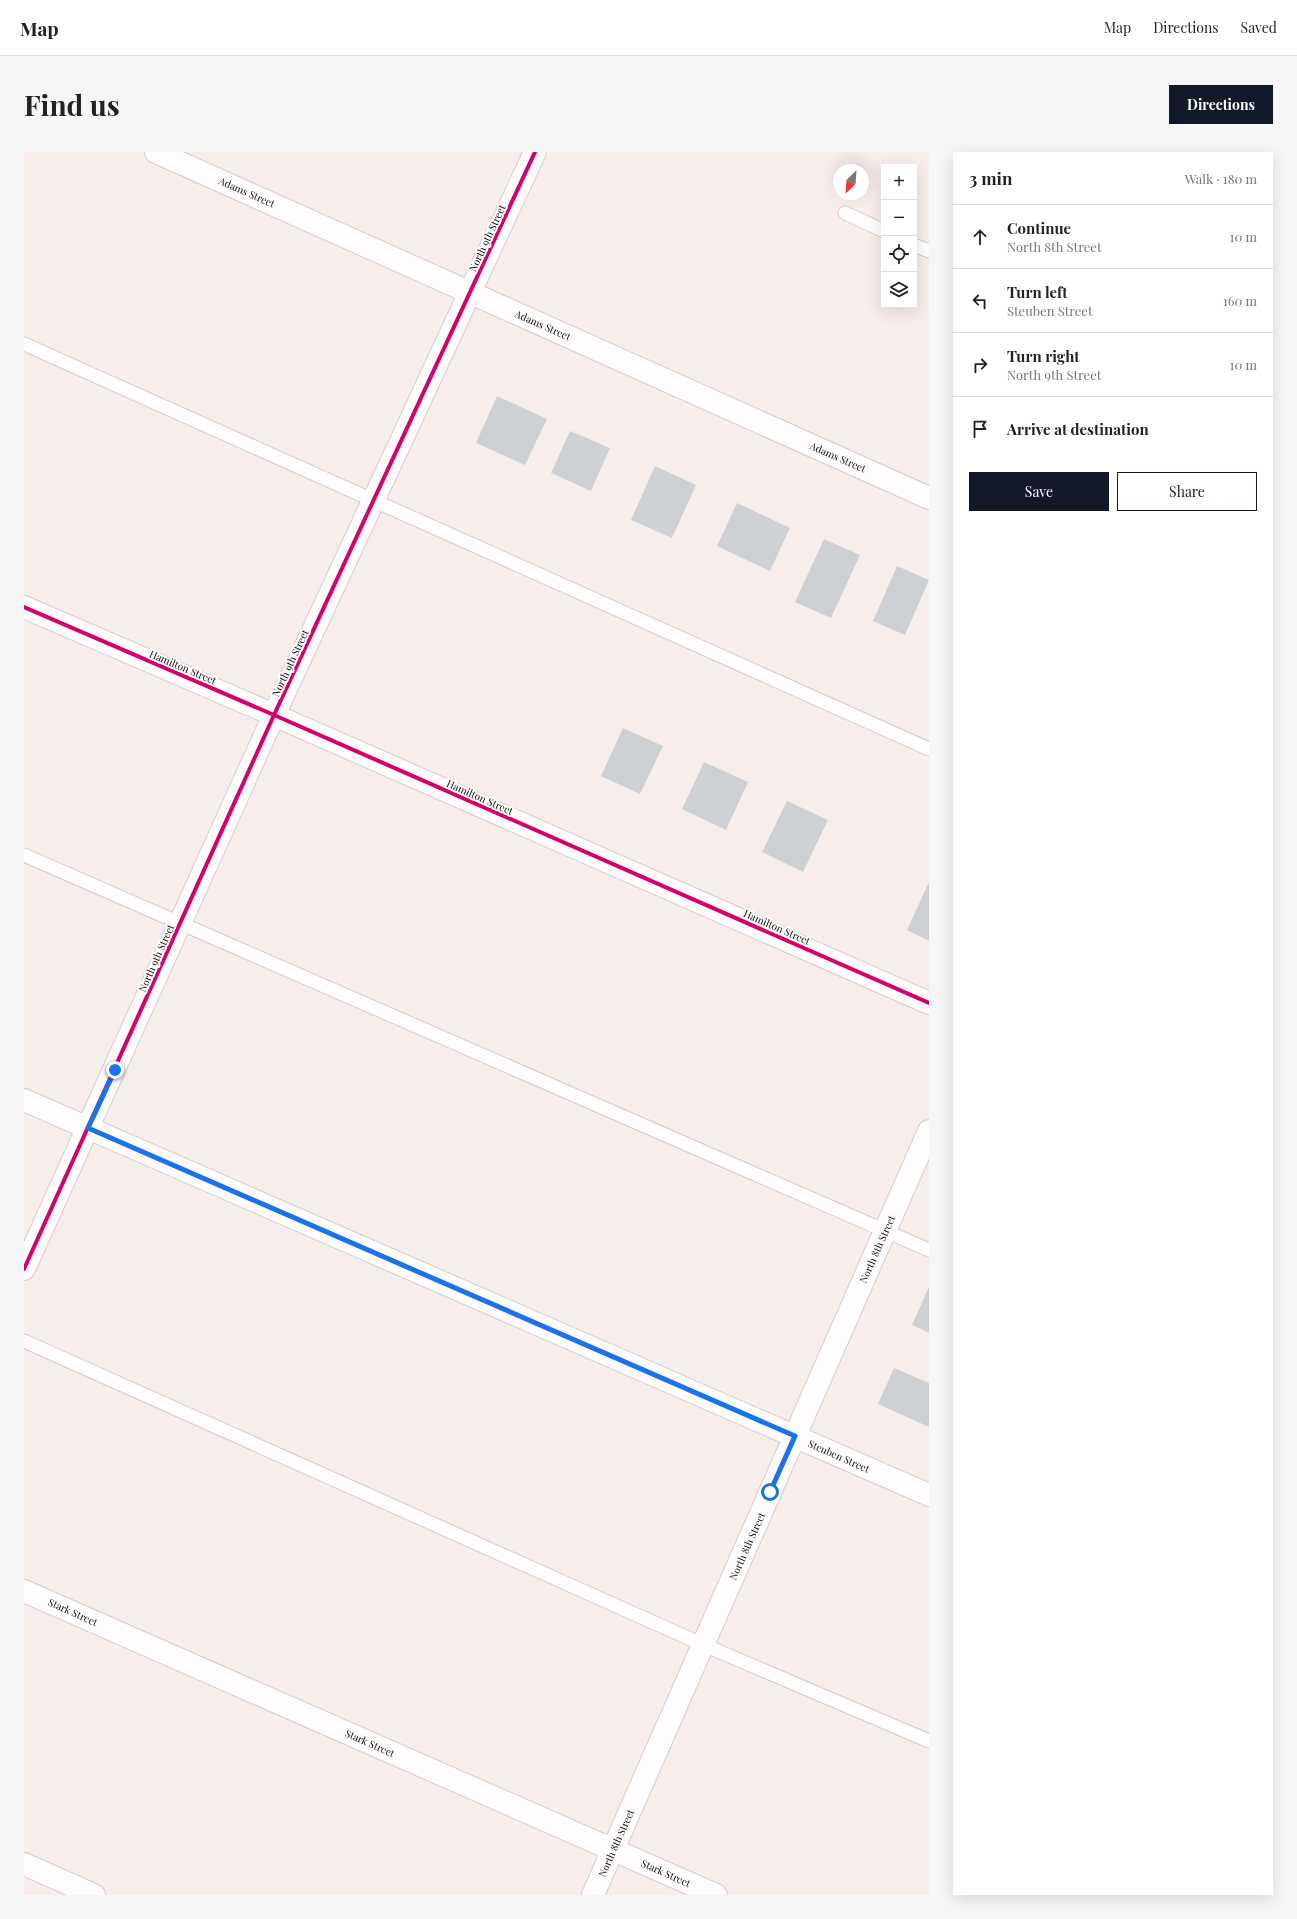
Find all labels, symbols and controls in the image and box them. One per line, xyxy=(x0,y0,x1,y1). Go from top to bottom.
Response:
text: Map xyxy=(20,15,59,41)
text: Map xyxy=(1104,18,1131,37)
text: Directions xyxy=(1153,18,1219,37)
text: Saved xyxy=(1241,18,1277,37)
button: Directions xyxy=(1169,85,1273,124)
text: Find us xyxy=(24,86,120,123)
north arrow xyxy=(833,164,869,200)
map controls xyxy=(881,164,917,308)
button: + xyxy=(881,164,917,200)
text: 3 min xyxy=(969,167,1012,189)
text: Walk · 180 m xyxy=(1185,170,1257,187)
street label: Adams Street xyxy=(216,173,278,211)
button: − xyxy=(881,200,917,236)
street label: North 9th Street xyxy=(465,202,509,274)
text: Continue xyxy=(1007,218,1071,238)
icon: ahead xyxy=(969,226,991,248)
text: 10 m xyxy=(1230,228,1257,245)
button: locate xyxy=(881,236,917,272)
text: North 8th Street xyxy=(1007,238,1101,255)
button: layers xyxy=(881,272,917,308)
text: Turn left xyxy=(1007,282,1068,302)
icon: left xyxy=(969,290,991,312)
text: 160 m xyxy=(1223,292,1257,309)
text: Steuben Street xyxy=(1007,302,1093,319)
street label: Adams Street xyxy=(512,306,574,344)
text: Turn right xyxy=(1007,346,1080,366)
icon: right xyxy=(969,354,991,376)
text: 10 m xyxy=(1230,356,1257,373)
text: North 9th Street xyxy=(1007,366,1101,383)
icon: arrive xyxy=(969,418,991,440)
text: Arrive at destination xyxy=(1007,419,1149,439)
street label: Adams Street xyxy=(807,438,869,476)
button: Save xyxy=(969,472,1109,511)
button: Share xyxy=(1117,472,1257,511)
street label: North 9th Street xyxy=(268,627,312,699)
street label: Hamilton Street xyxy=(147,647,219,688)
street label: Hamilton Street xyxy=(444,776,516,818)
street label: Hamilton Street xyxy=(741,906,813,948)
street label: North 9th Street xyxy=(135,922,177,994)
route end xyxy=(106,1061,124,1079)
street label: North 8th Street xyxy=(856,1213,898,1285)
street label: Steuben Street xyxy=(806,1436,872,1476)
route start xyxy=(761,1483,779,1501)
street label: North 8th Street xyxy=(726,1510,768,1582)
street label: Stark Street xyxy=(46,1595,100,1629)
street label: Stark Street xyxy=(343,1726,397,1760)
street label: North 8th Street xyxy=(595,1807,637,1879)
street label: Stark Street xyxy=(639,1856,693,1890)

